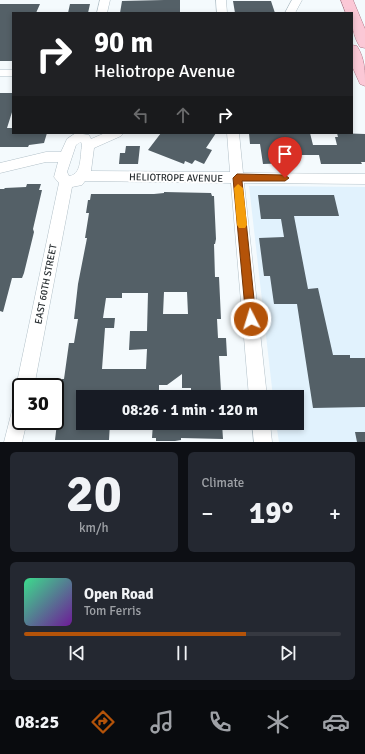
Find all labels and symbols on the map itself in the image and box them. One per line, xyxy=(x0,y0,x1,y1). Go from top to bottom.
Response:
pin xyxy=(268,137,302,178)
street label: HELIOTROPE AVENUE xyxy=(129,171,223,185)
street label: EAST 60TH STREET xyxy=(32,243,60,325)
position arrow xyxy=(230,298,272,340)
speed limit sign: 30 xyxy=(12,378,64,430)

